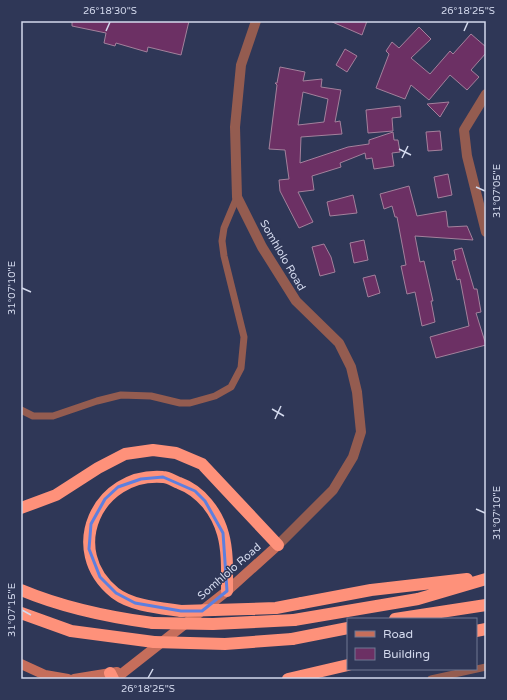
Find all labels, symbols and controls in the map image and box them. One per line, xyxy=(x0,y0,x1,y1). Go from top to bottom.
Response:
text: 26°18'30"S xyxy=(83,5,137,17)
text: 26°18'25"S xyxy=(441,5,495,17)
text: 31°07'05"E xyxy=(491,164,503,218)
street label: Somhlolo Road xyxy=(257,218,308,293)
text: 31°07'10"E xyxy=(6,261,18,315)
text: 31°07'10"E xyxy=(491,486,503,540)
street label: Somhlolo Road xyxy=(195,540,264,602)
text: 31°07'15"E xyxy=(6,583,18,637)
legend xyxy=(347,618,477,670)
text: Road xyxy=(383,627,413,641)
text: Building xyxy=(383,647,430,661)
text: 26°18'25"S xyxy=(121,683,175,695)

